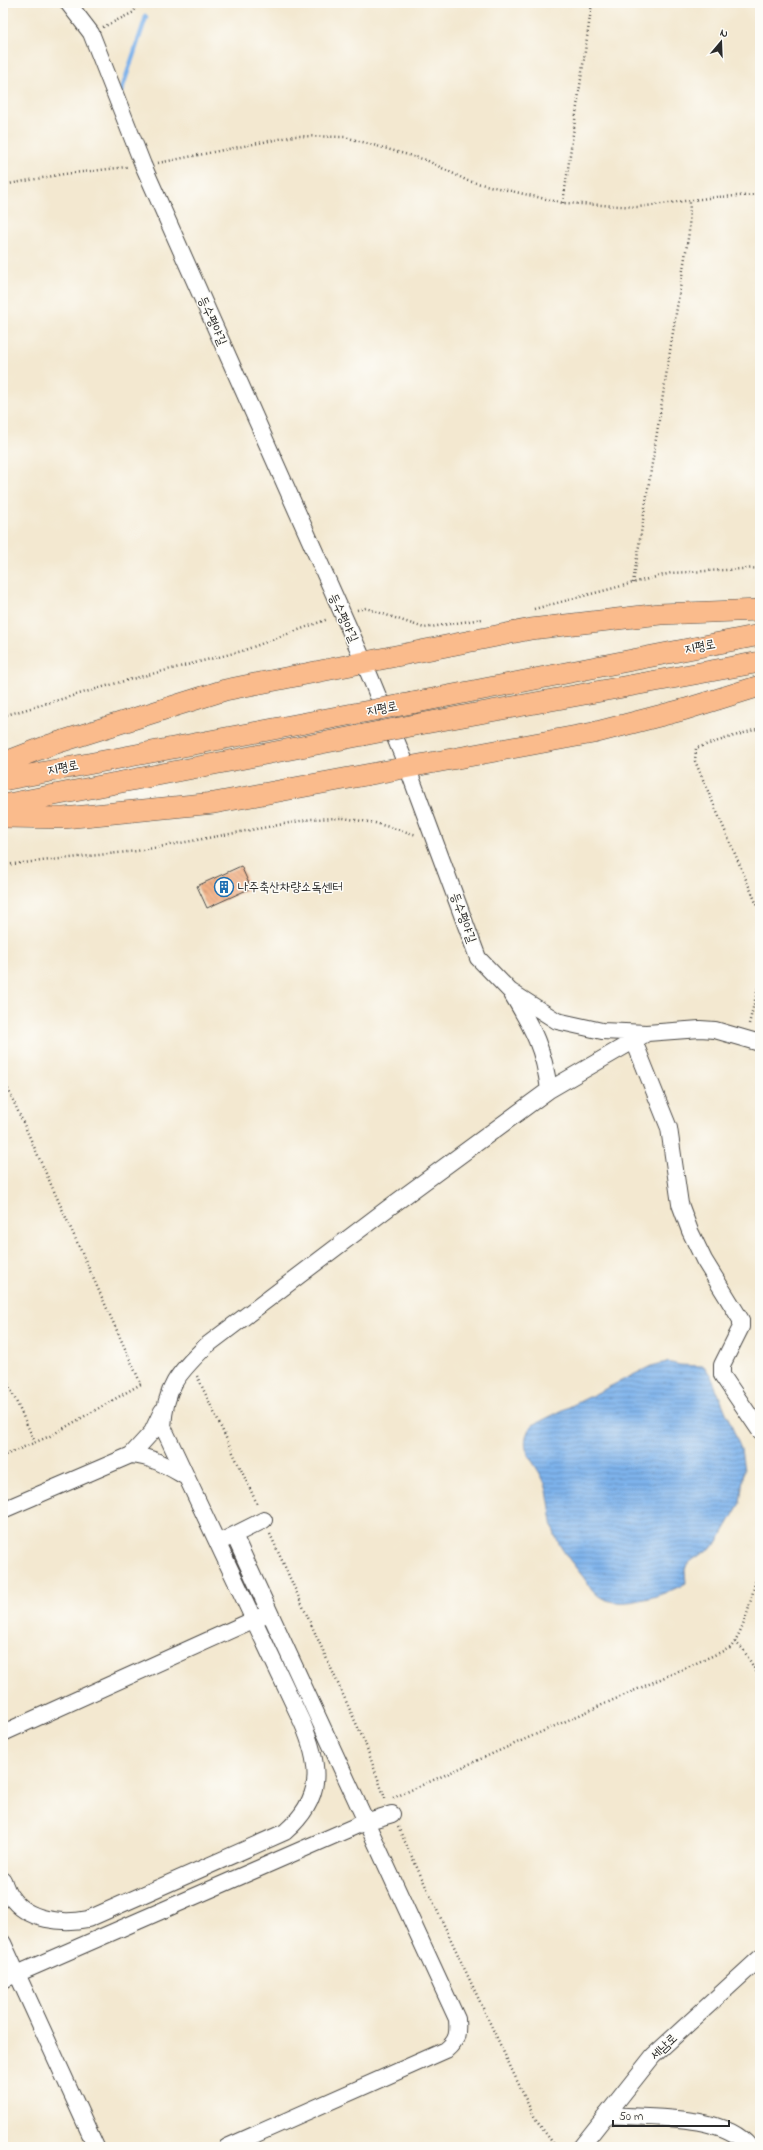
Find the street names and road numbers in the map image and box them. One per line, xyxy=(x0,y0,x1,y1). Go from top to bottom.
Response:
street label: 등수평야길 xyxy=(193,293,231,349)
street label: 등수평야길 xyxy=(323,590,363,646)
street label: 지평로 xyxy=(683,635,717,659)
street label: 지평로 xyxy=(365,697,399,721)
street label: 지평로 xyxy=(46,756,80,780)
street label: 등수평야길 xyxy=(445,890,481,946)
street label: 세남로 xyxy=(646,2029,682,2065)

